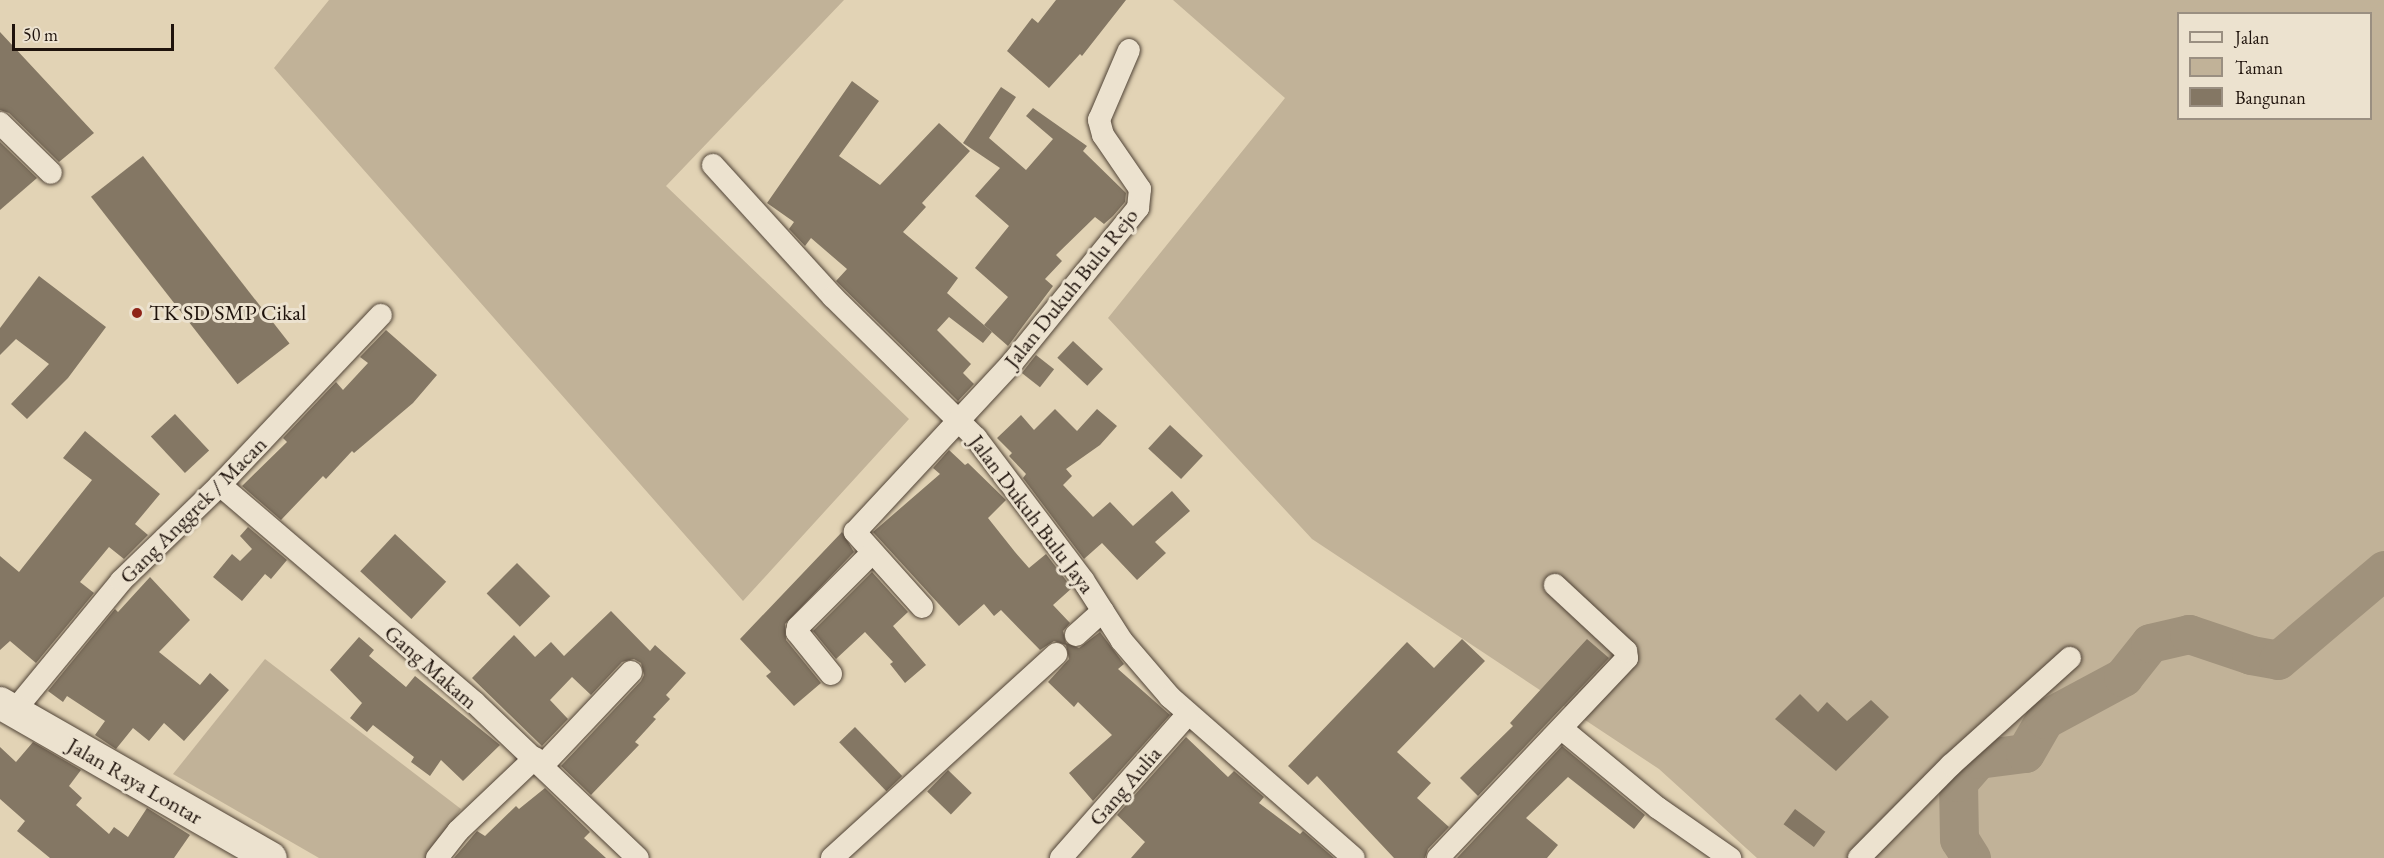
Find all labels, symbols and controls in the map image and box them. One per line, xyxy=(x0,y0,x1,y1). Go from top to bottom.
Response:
scale bar xyxy=(15,12,177,50)
legend xyxy=(2177,12,2372,120)
text: 50 m xyxy=(23,23,58,46)
text: Jalan xyxy=(2235,26,2269,49)
text: Taman xyxy=(2235,56,2283,79)
text: Bangunan xyxy=(2235,86,2306,109)
street label: Jalan Dukuh Bulu Rejo xyxy=(998,203,1144,373)
place label: TK SD SMP Cikal xyxy=(149,300,306,326)
marker: TK SD SMP Cikal xyxy=(130,306,144,320)
street label: Jalan Dukuh Bulu Jaya xyxy=(964,429,1100,599)
street label: Gang Anggrek / Macan xyxy=(114,431,272,589)
street label: Gang Makam xyxy=(379,619,483,715)
street label: Jalan Raya Lontar xyxy=(63,732,207,830)
street label: Gang Aulia xyxy=(1083,741,1167,831)

